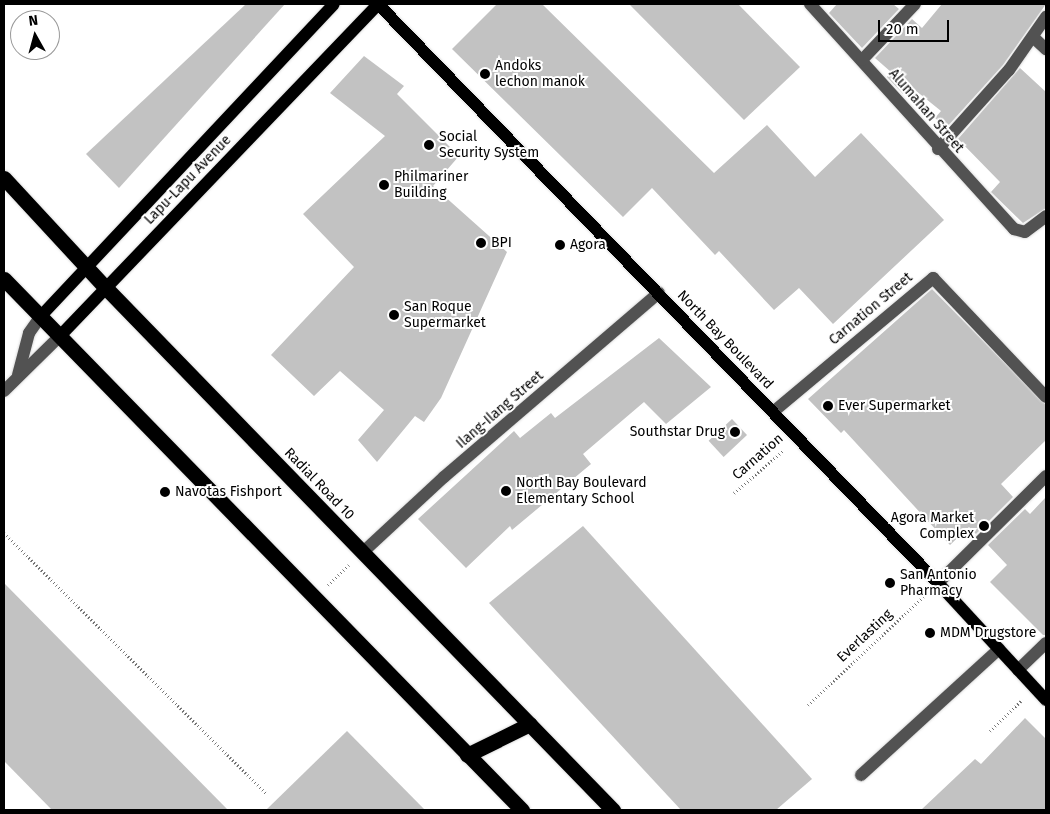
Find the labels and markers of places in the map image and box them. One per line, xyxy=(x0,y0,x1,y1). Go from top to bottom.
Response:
place label: Andoks lechon manok xyxy=(495,58,585,90)
marker: Andoks lechon manok xyxy=(479,68,491,80)
place label: Social Security System xyxy=(439,129,539,162)
marker: Social Security System xyxy=(423,139,435,151)
place label: Philmariner Building xyxy=(394,169,468,202)
marker: Philmariner Building xyxy=(378,179,390,191)
place label: BPI xyxy=(491,235,512,251)
marker: BPI xyxy=(475,237,487,249)
place label: Agora xyxy=(570,237,606,253)
marker: Agora xyxy=(554,239,566,251)
place label: San Roque Supermarket xyxy=(404,299,486,332)
marker: San Roque Supermarket xyxy=(388,309,400,321)
place label: Ever Supermarket xyxy=(838,398,951,414)
marker: Ever Supermarket xyxy=(822,400,834,412)
place label: Southstar Drug xyxy=(630,424,725,440)
marker: Southstar Drug xyxy=(729,426,741,438)
place label: North Bay Boulevard Elementary School xyxy=(516,475,647,508)
place label: Navotas Fishport xyxy=(175,484,282,500)
marker: North Bay Boulevard Elementary School xyxy=(500,485,512,497)
marker: Navotas Fishport xyxy=(159,486,171,498)
place label: Agora Market Complex xyxy=(891,510,974,542)
marker: Agora Market Complex xyxy=(978,520,990,532)
place label: San Antonio Pharmacy xyxy=(900,567,977,600)
marker: San Antonio Pharmacy xyxy=(884,577,896,589)
place label: MDM Drugstore xyxy=(940,625,1036,641)
marker: MDM Drugstore xyxy=(924,627,936,639)

